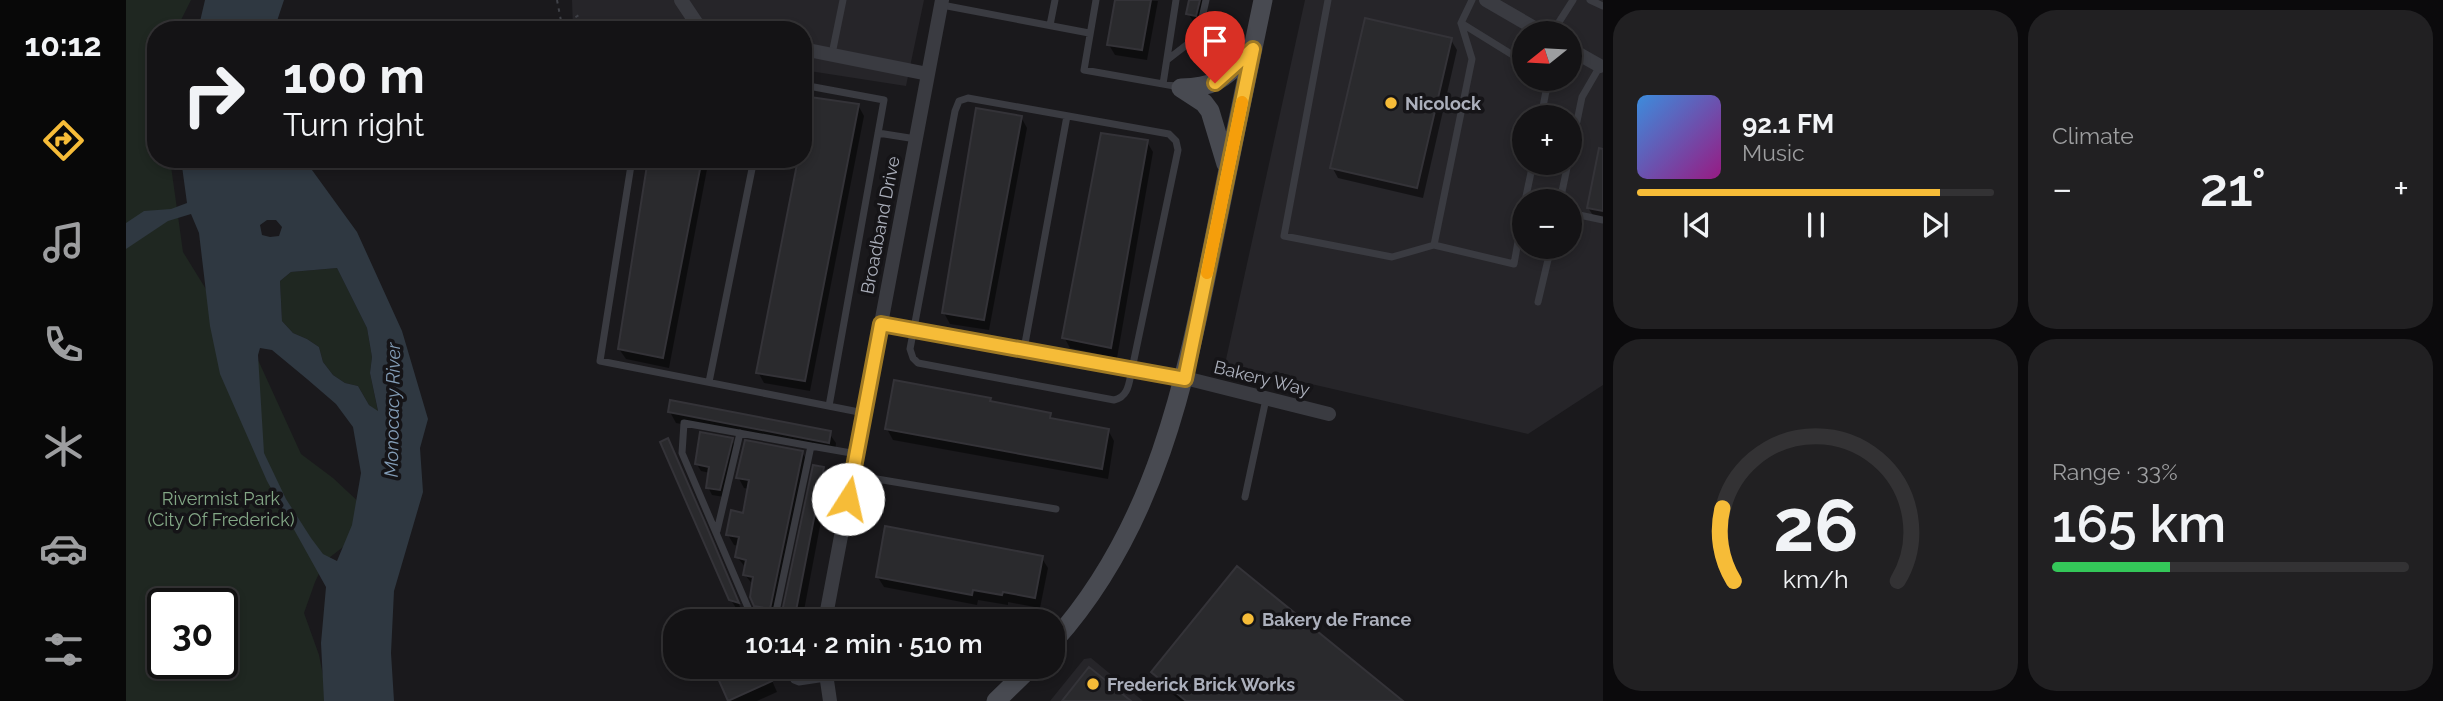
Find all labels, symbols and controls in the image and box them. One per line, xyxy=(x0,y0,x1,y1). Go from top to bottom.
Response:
pin xyxy=(1185,11,1245,83)
north arrow xyxy=(1512,21,1582,91)
map controls xyxy=(1512,21,1582,259)
icon: arrive xyxy=(1196,22,1234,60)
text: 10:12 xyxy=(24,26,102,63)
text: 100 m xyxy=(283,47,425,104)
icon: right xyxy=(168,49,259,140)
place label: Nicolock xyxy=(1405,93,1482,114)
marker: Nicolock xyxy=(1383,95,1399,111)
button: + xyxy=(1512,105,1582,175)
text: Turn right xyxy=(283,106,424,143)
text: 92.1 FM xyxy=(1742,109,1834,139)
icon: directions xyxy=(39,116,88,165)
text: Climate xyxy=(2052,122,2134,149)
text: Music xyxy=(1742,139,1805,166)
street label: Broadband Drive xyxy=(856,154,904,296)
text: 21° xyxy=(2200,157,2266,218)
text: − xyxy=(2052,166,2072,211)
text: + xyxy=(2393,166,2409,211)
button: − xyxy=(1512,189,1582,259)
icon: previous xyxy=(1678,206,1716,244)
icon: pause xyxy=(1797,206,1835,244)
icon: next xyxy=(1916,206,1954,244)
icon: music xyxy=(39,218,88,267)
icon: phone xyxy=(39,320,88,369)
water label: Monocacy River xyxy=(380,341,404,478)
street label: Bakery Way xyxy=(1212,356,1312,400)
icon: climate xyxy=(39,422,88,471)
text: Range · 33% xyxy=(2052,458,2178,485)
position arrow xyxy=(811,462,885,536)
text: 26 xyxy=(1773,483,1858,568)
park label: Rivermist Park (City Of Frederick) xyxy=(147,488,295,530)
text: 165 km xyxy=(2052,493,2226,554)
icon: car xyxy=(39,524,88,573)
text: km/h xyxy=(1783,564,1848,594)
speed limit sign: 30 xyxy=(147,588,238,679)
place label: Bakery de France xyxy=(1262,609,1411,630)
marker: Bakery de France xyxy=(1240,611,1256,627)
icon: filters xyxy=(39,625,88,674)
text: 10:14 · 2 min · 510 m xyxy=(745,629,983,659)
place label: Frederick Brick Works xyxy=(1107,674,1295,695)
marker: Frederick Brick Works xyxy=(1085,676,1101,692)

